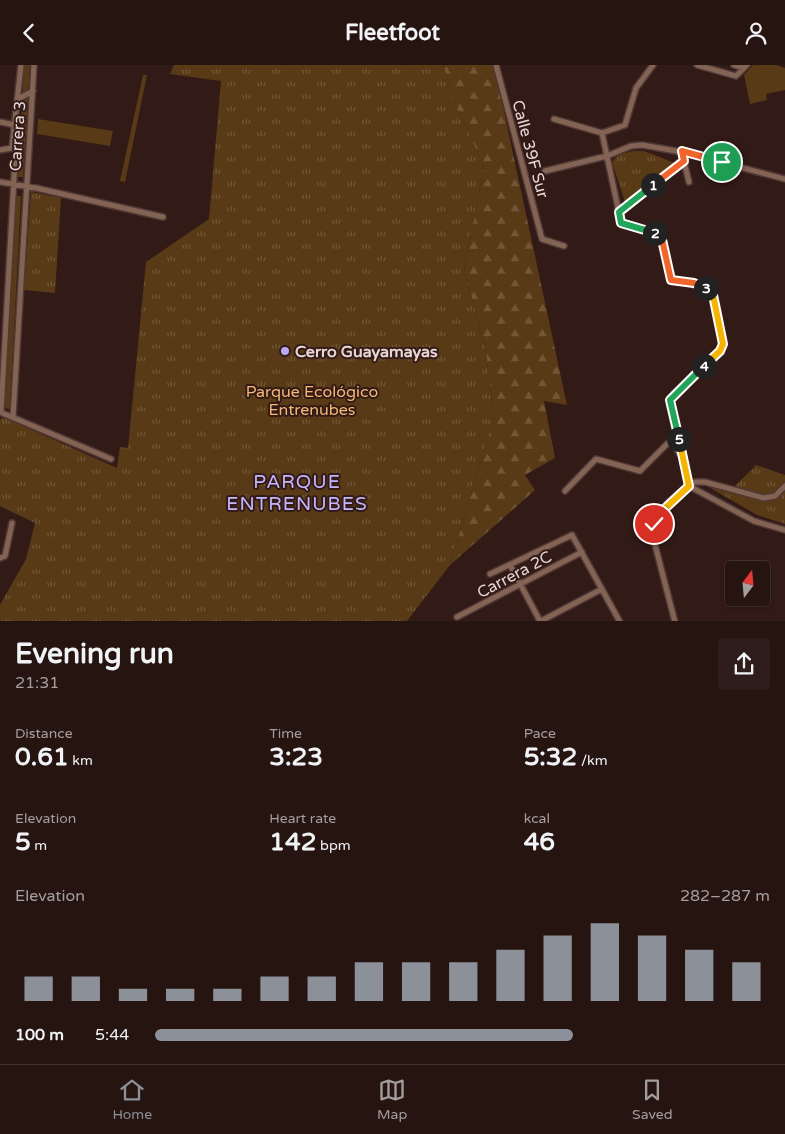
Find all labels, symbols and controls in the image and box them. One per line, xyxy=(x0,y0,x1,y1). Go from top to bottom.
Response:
icon: back xyxy=(15,19,43,47)
icon: person xyxy=(742,19,770,47)
text: Fleetfoot xyxy=(345,20,440,46)
street label: Calle 39F Sur xyxy=(507,98,553,201)
street label: Carrera 3 xyxy=(6,100,30,172)
pin xyxy=(701,141,743,183)
icon: arrive xyxy=(708,148,736,176)
pin: 1 xyxy=(640,173,666,197)
text: 1 xyxy=(649,177,658,194)
pin: 2 xyxy=(642,221,668,245)
text: 2 xyxy=(651,225,660,242)
pin: 3 xyxy=(694,275,718,301)
text: 3 xyxy=(702,280,711,297)
place label: Cerro Guayamayas xyxy=(295,342,438,362)
marker: Cerro Guayamayas xyxy=(279,345,291,357)
pin: 4 xyxy=(692,353,716,379)
text: 4 xyxy=(700,358,709,375)
park label: Parque Ecológico Entrenubes xyxy=(246,382,378,420)
pin: 5 xyxy=(666,427,692,451)
text: 5 xyxy=(675,431,684,448)
district label: PARQUE ENTRENUBES xyxy=(226,471,368,515)
pin xyxy=(633,503,675,545)
icon: check xyxy=(640,510,668,538)
street label: Carrera 2C xyxy=(474,547,555,603)
north arrow xyxy=(725,561,770,606)
map controls xyxy=(725,561,770,606)
text: Evening run xyxy=(15,637,174,671)
button: share xyxy=(718,638,770,690)
text: 21:31 xyxy=(15,673,59,693)
text: Distance xyxy=(15,725,73,742)
text: Time xyxy=(269,725,302,742)
text: Pace xyxy=(524,725,556,742)
text: 0.61 xyxy=(15,742,69,772)
text: 3:23 xyxy=(269,742,323,772)
text: 5:32 xyxy=(524,742,577,772)
text: km xyxy=(69,752,93,769)
text: /km xyxy=(577,752,608,769)
text: Elevation xyxy=(15,810,76,827)
text: Heart rate xyxy=(269,810,336,827)
text: kcal xyxy=(524,810,550,827)
text: 5 xyxy=(15,827,31,857)
text: 142 xyxy=(269,827,316,857)
text: 46 xyxy=(524,827,555,857)
text: m xyxy=(31,837,47,854)
text: bpm xyxy=(316,837,351,854)
text: Elevation xyxy=(15,886,85,906)
text: 282–287 m xyxy=(680,886,770,906)
text: 100 m xyxy=(15,1025,64,1045)
text: 5:44 xyxy=(95,1025,129,1045)
tab: Home xyxy=(112,1076,152,1123)
tab: Map xyxy=(377,1076,407,1123)
tab: Saved xyxy=(632,1076,673,1123)

